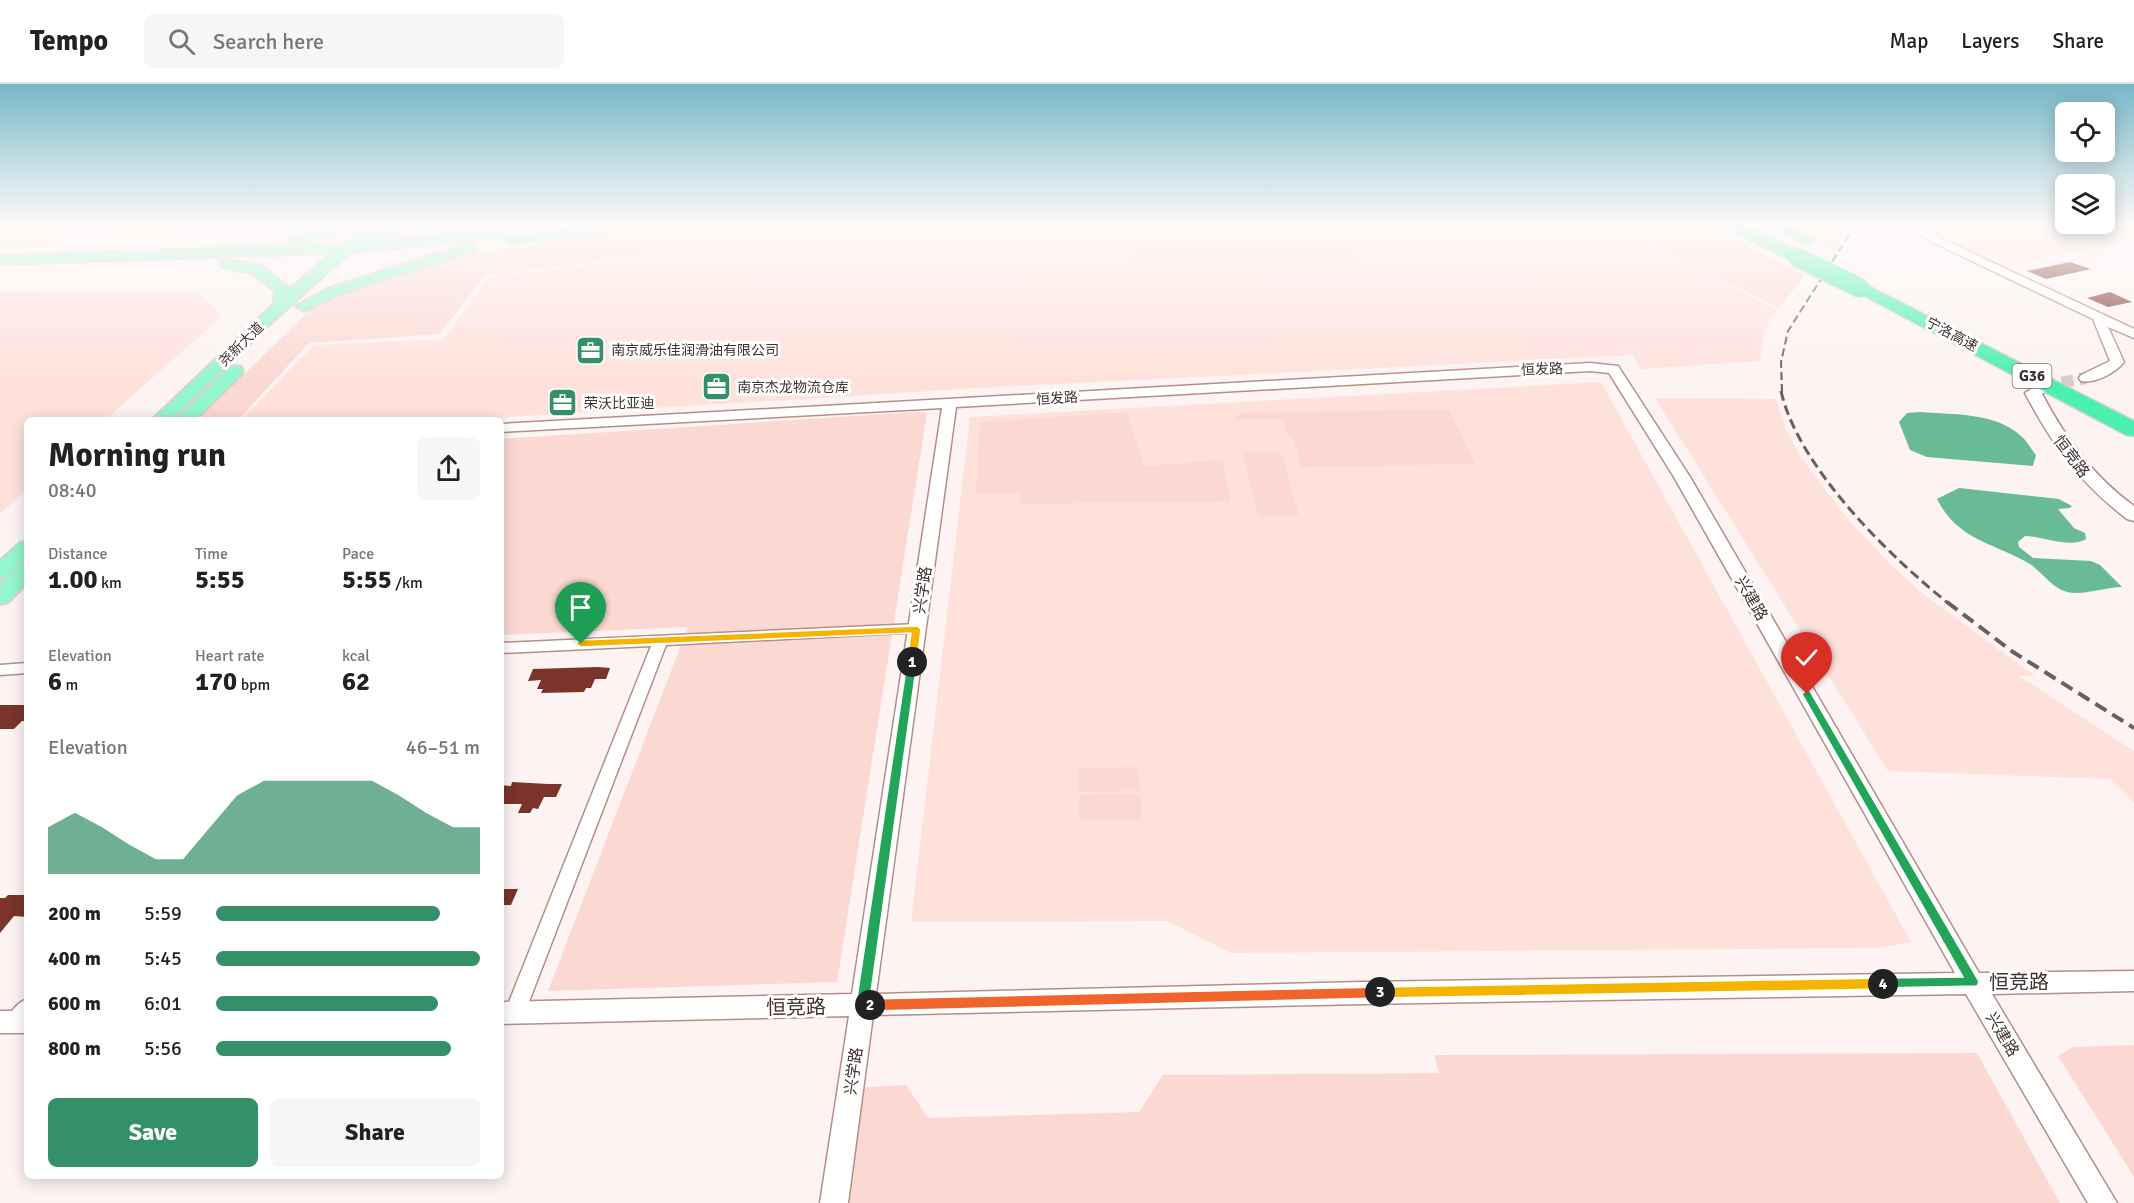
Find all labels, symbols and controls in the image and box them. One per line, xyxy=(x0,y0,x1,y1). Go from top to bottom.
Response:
search box xyxy=(144,14,564,68)
text: Tempo xyxy=(30,24,108,58)
icon: search xyxy=(165,25,198,58)
text: Search here xyxy=(213,28,324,55)
text: Map xyxy=(1890,28,1928,54)
text: Layers xyxy=(1961,28,2019,54)
text: Share xyxy=(2052,28,2104,54)
map controls xyxy=(2055,102,2115,234)
button: locate xyxy=(2055,102,2115,162)
button: layers xyxy=(2055,174,2115,234)
street label: 宁洛高速 xyxy=(1923,314,1980,355)
street label: 尧新大道 xyxy=(215,319,267,370)
office icon: 南京威乐佳润滑油有限公司 xyxy=(574,334,606,366)
place label: 南京威乐佳润滑油有限公司 xyxy=(611,342,779,359)
street label: 恒发路 xyxy=(1521,360,1563,379)
road number: G36 xyxy=(2012,364,2052,388)
office icon: 南京杰龙物流仓库 xyxy=(700,371,732,403)
place label: 南京杰龙物流仓库 xyxy=(737,379,849,396)
office icon: 荣沃比亚迪 xyxy=(547,387,579,419)
street label: 恒发路 xyxy=(1035,389,1079,408)
place label: 荣沃比亚迪 xyxy=(584,395,654,412)
street label: 恒竞路 xyxy=(2049,431,2094,482)
text: Morning run xyxy=(48,435,226,476)
button: share xyxy=(417,437,480,500)
text: 08:40 xyxy=(48,478,97,503)
text: Distance xyxy=(48,544,108,564)
text: Time xyxy=(195,544,228,564)
text: Pace xyxy=(342,544,374,564)
text: 1.00 xyxy=(48,564,98,596)
text: 5:55 xyxy=(195,564,245,596)
text: 5:55 xyxy=(342,564,392,596)
street label: 兴学路 xyxy=(910,565,936,615)
text: km xyxy=(98,573,122,593)
text: /km xyxy=(392,573,423,593)
street label: 兴建路 xyxy=(1730,573,1772,624)
pin xyxy=(555,582,606,644)
icon: arrive xyxy=(564,591,597,624)
pin xyxy=(1781,632,1832,694)
icon: check xyxy=(1790,641,1823,674)
text: Elevation xyxy=(48,646,112,666)
text: Heart rate xyxy=(195,646,264,666)
text: kcal xyxy=(342,646,370,666)
pin: 1 xyxy=(897,647,927,677)
text: 1 xyxy=(908,652,916,672)
text: 6 xyxy=(48,666,62,698)
text: 170 xyxy=(195,666,237,698)
text: 62 xyxy=(342,666,370,698)
text: m xyxy=(62,675,78,695)
text: bpm xyxy=(237,675,270,695)
text: Elevation xyxy=(48,735,128,760)
text: 46–51 m xyxy=(406,735,480,760)
text: 200 m xyxy=(48,901,101,926)
text: 5:59 xyxy=(144,901,182,926)
text: 400 m xyxy=(48,946,101,971)
text: 5:45 xyxy=(144,946,182,971)
pin: 4 xyxy=(1868,969,1898,999)
street label: 恒竞路 xyxy=(1989,970,2049,995)
text: 4 xyxy=(1879,974,1887,994)
pin: 3 xyxy=(1365,977,1395,1007)
text: 3 xyxy=(1376,982,1384,1002)
pin: 2 xyxy=(855,990,885,1020)
text: 600 m xyxy=(48,991,101,1016)
text: 6:01 xyxy=(144,991,182,1016)
street label: 恒竞路 xyxy=(766,994,826,1021)
text: 2 xyxy=(866,995,874,1015)
street label: 兴建路 xyxy=(1981,1009,2023,1060)
text: 800 m xyxy=(48,1036,101,1061)
text: 5:56 xyxy=(144,1036,182,1061)
street label: 兴学路 xyxy=(841,1046,867,1096)
button: Save xyxy=(48,1098,258,1167)
button: Share xyxy=(270,1098,480,1167)

